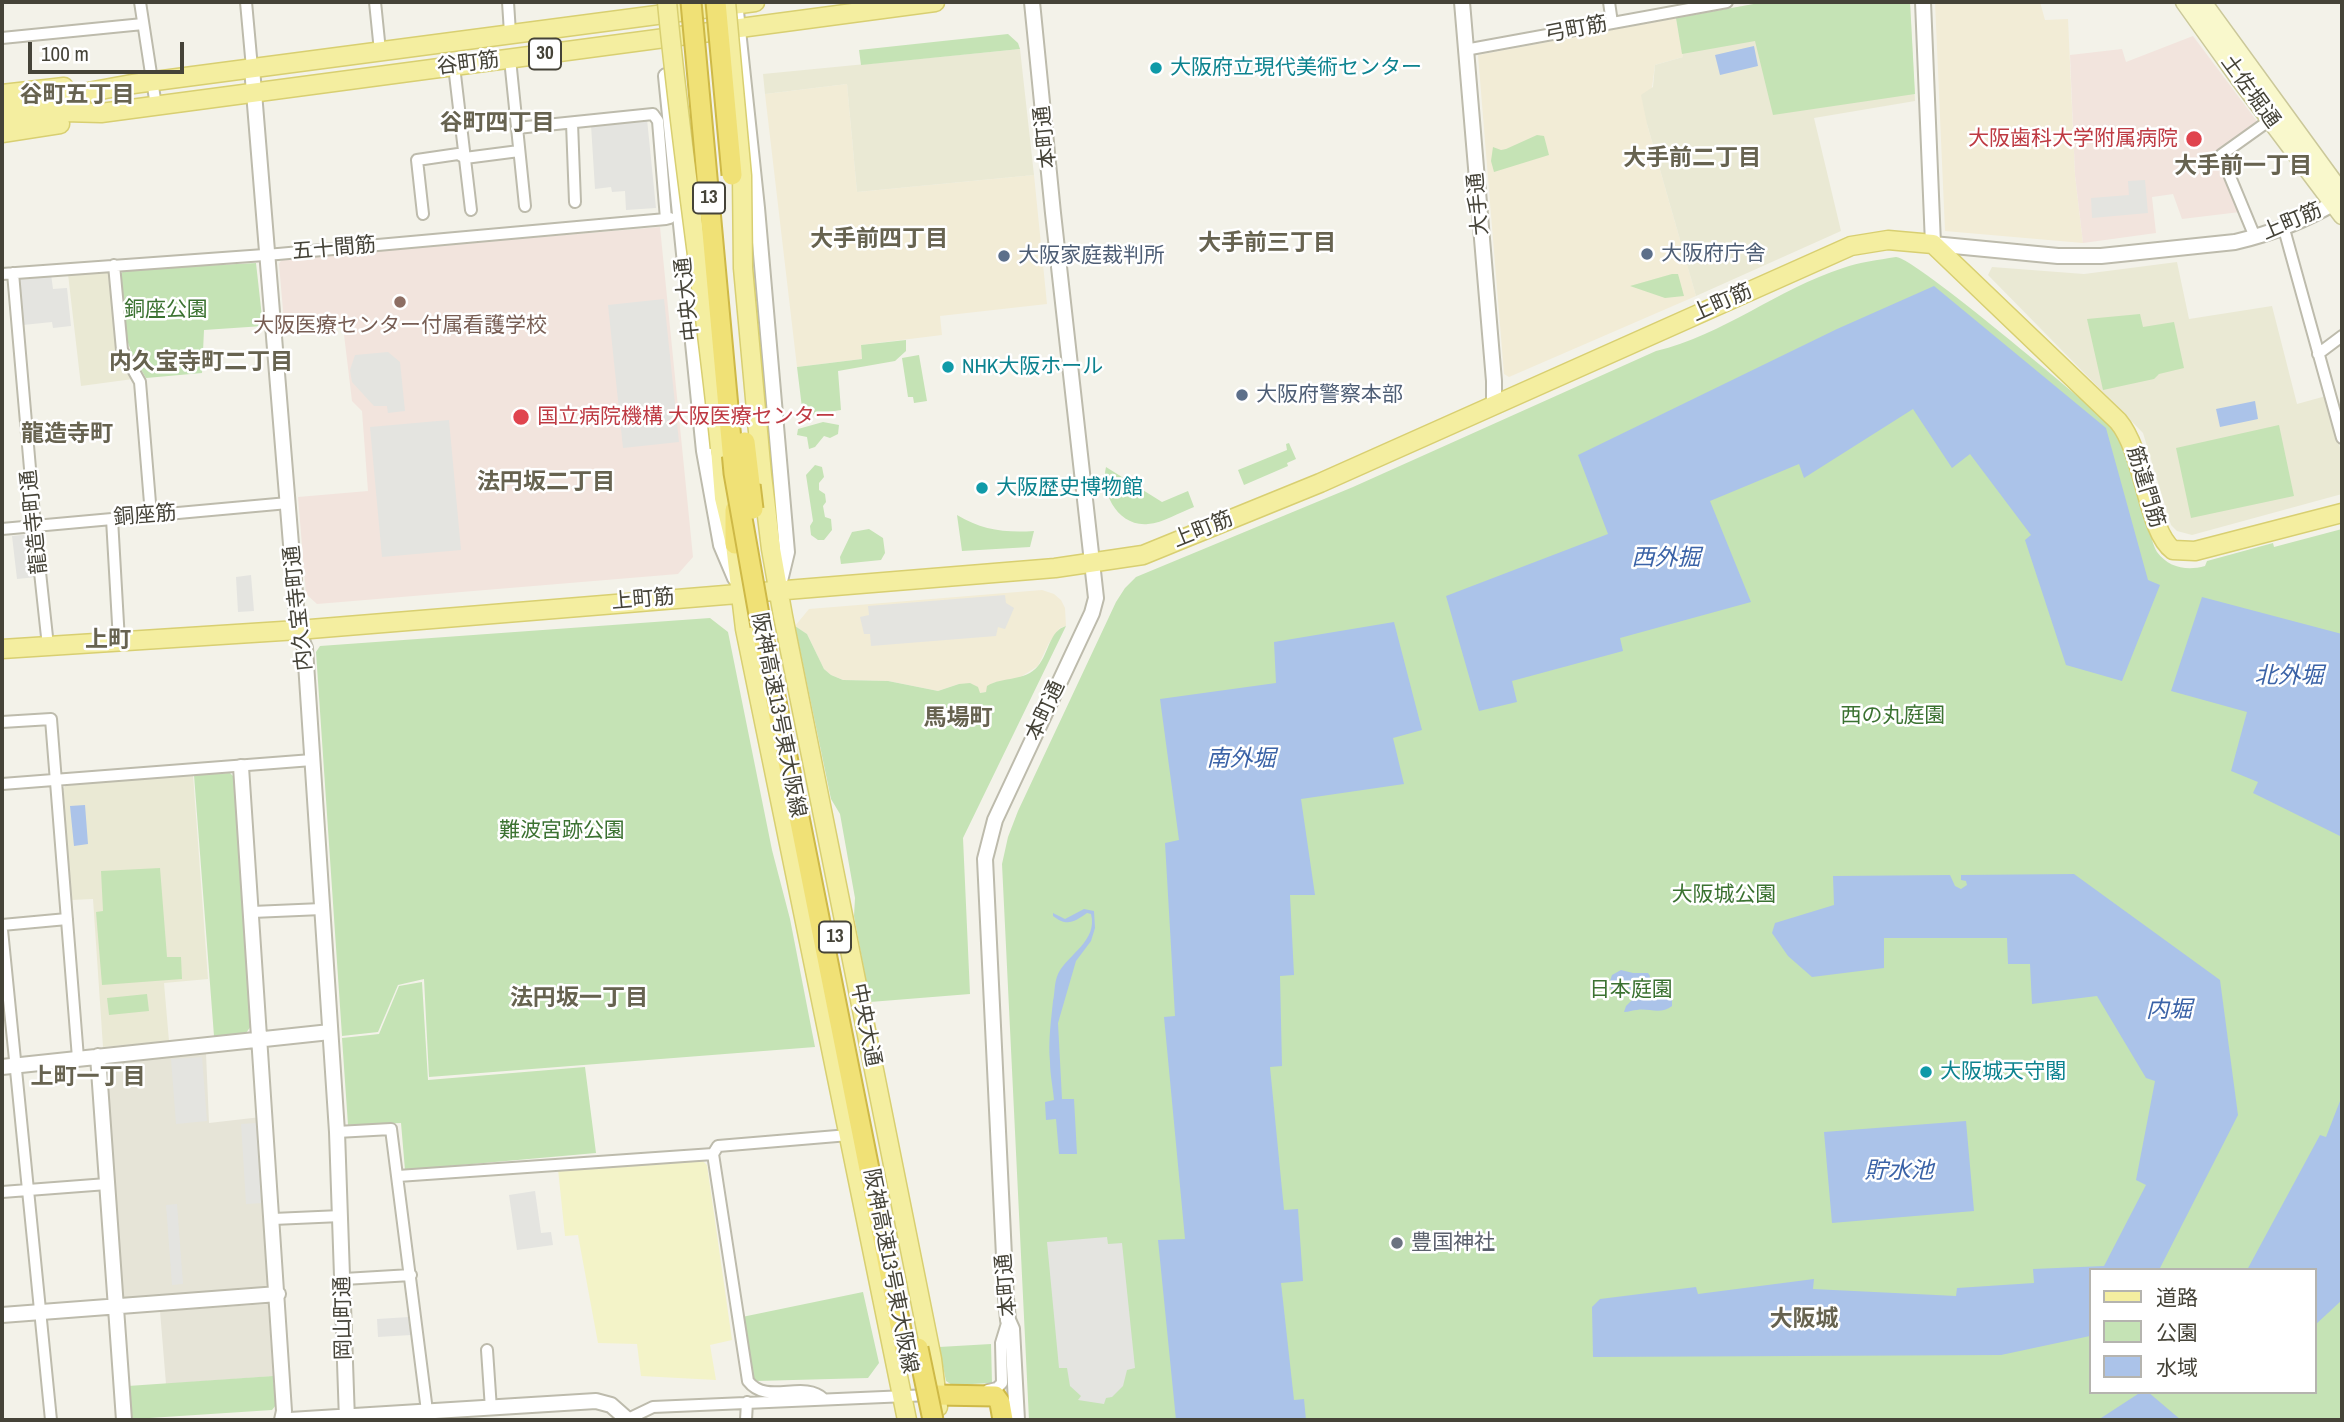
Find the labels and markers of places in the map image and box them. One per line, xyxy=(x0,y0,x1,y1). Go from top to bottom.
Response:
place label: 大阪府立現代美術センター xyxy=(1170,55,1422,81)
marker: 大阪府立現代美術センター xyxy=(1148,60,1164,76)
place label: 大阪歯科大学附属病院 xyxy=(1968,126,2178,152)
marker: 大阪歯科大学附属病院 xyxy=(2184,129,2204,149)
place label: 大阪府庁舎 xyxy=(1661,241,1766,267)
place label: 大阪家庭裁判所 xyxy=(1018,243,1165,269)
marker: 大阪府庁舎 xyxy=(1639,246,1655,262)
marker: 大阪家庭裁判所 xyxy=(996,248,1012,264)
marker: 大阪医療センター付属看護学校 xyxy=(392,294,408,310)
place label: 大阪医療センター付属看護学校 xyxy=(253,313,547,339)
place label: NHK大阪ホール xyxy=(962,354,1103,380)
marker: NHK大阪ホール xyxy=(940,359,956,375)
place label: 大阪府警察本部 xyxy=(1256,382,1403,408)
marker: 大阪府警察本部 xyxy=(1234,387,1250,403)
place label: 国立病院機構 大阪医療センター xyxy=(537,404,836,430)
marker: 国立病院機構 大阪医療センター xyxy=(511,407,531,427)
place label: 大阪歴史博物館 xyxy=(996,475,1143,501)
marker: 大阪歴史博物館 xyxy=(974,480,990,496)
place label: 大阪城天守閣 xyxy=(1940,1059,2066,1085)
marker: 大阪城天守閣 xyxy=(1918,1064,1934,1080)
place label: 豊国神社 xyxy=(1411,1230,1495,1256)
marker: 豊国神社 xyxy=(1389,1235,1405,1251)

